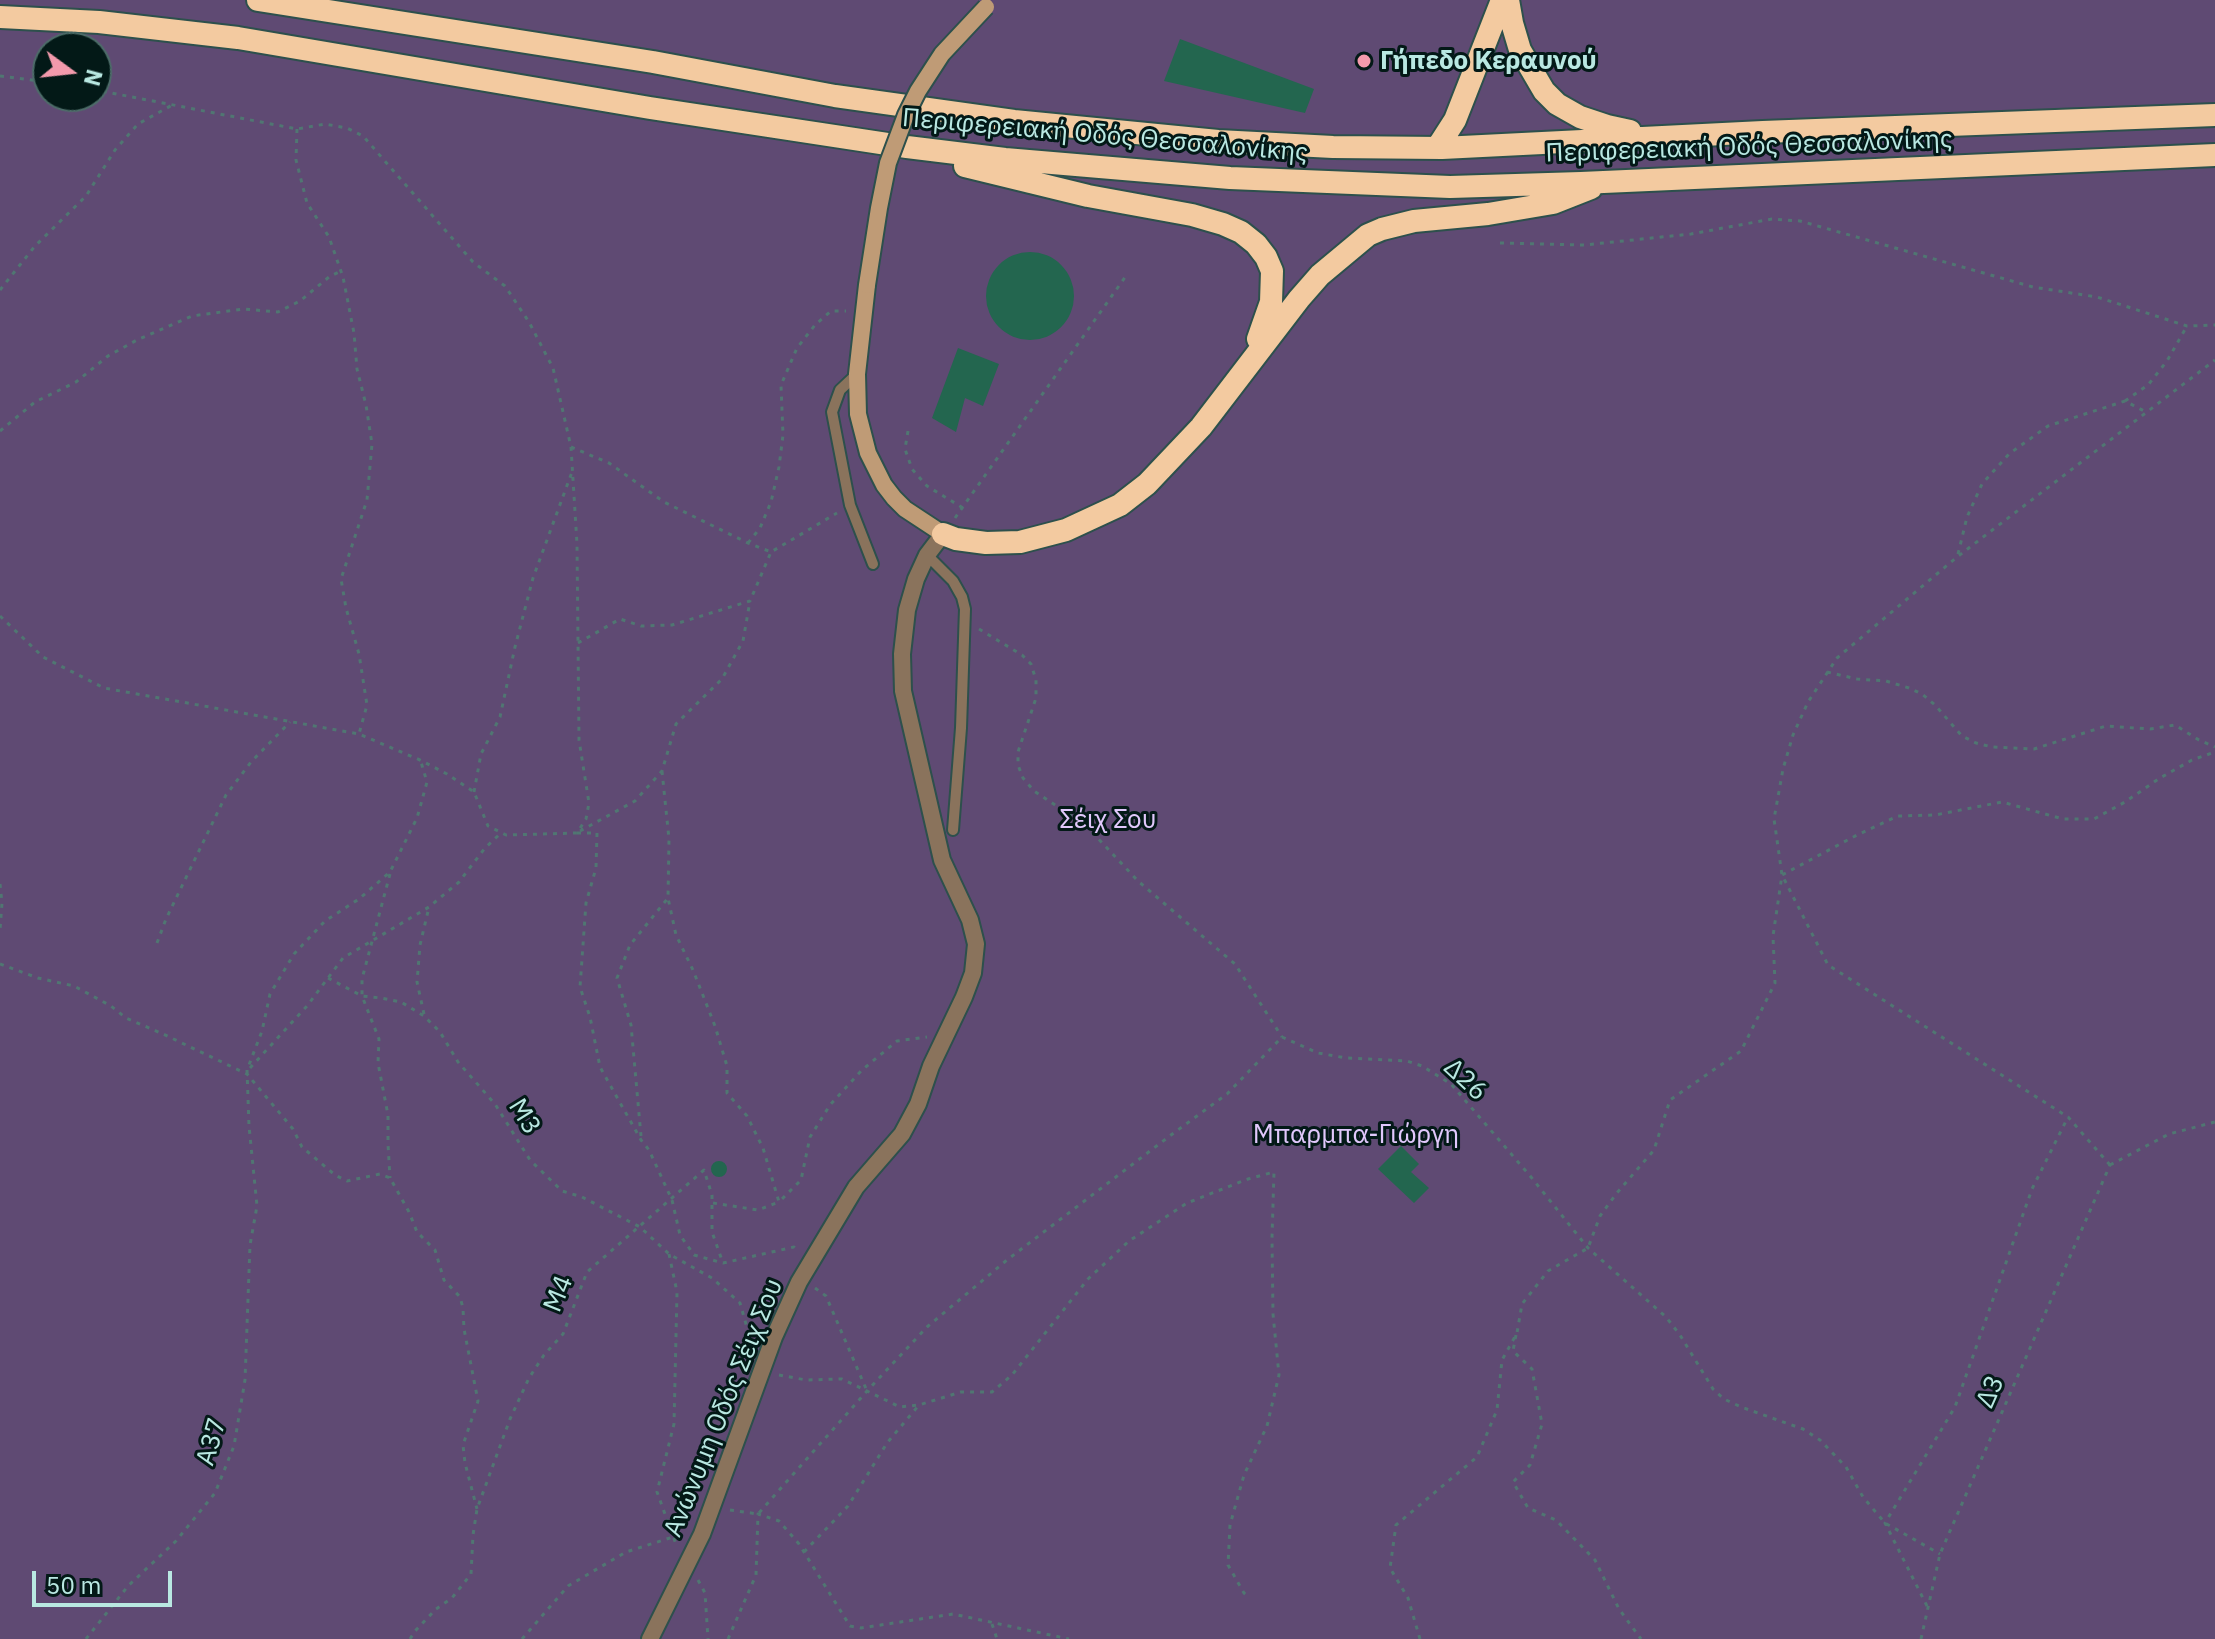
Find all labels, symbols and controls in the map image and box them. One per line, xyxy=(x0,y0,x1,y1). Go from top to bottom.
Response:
north arrow xyxy=(32,32,112,112)
place label: Γήπεδο Κεραυνού xyxy=(1380,45,1597,77)
marker: Γήπεδο Κεραυνού xyxy=(1355,52,1373,70)
text: N xyxy=(78,66,110,89)
street label: Περιφερειακή Οδός Θεσσαλονίκης xyxy=(901,103,1309,169)
street label: Περιφερειακή Οδός Θεσσαλονίκης xyxy=(1545,124,1953,170)
park label: Σέιχ Σου xyxy=(1060,804,1156,836)
street label: Δ26 xyxy=(1437,1052,1493,1108)
street label: M3 xyxy=(501,1093,547,1141)
park label: Μπαρμπα-Γιώργη xyxy=(1253,1119,1459,1151)
street label: M4 xyxy=(538,1271,580,1317)
street label: Ανώνυμη Οδός Σέιχ Σου xyxy=(658,1274,790,1542)
street label: Δ3 xyxy=(1970,1371,2012,1413)
street label: Α37 xyxy=(190,1415,234,1469)
scale bar xyxy=(36,1555,176,1605)
text: 50 m xyxy=(46,1569,101,1601)

